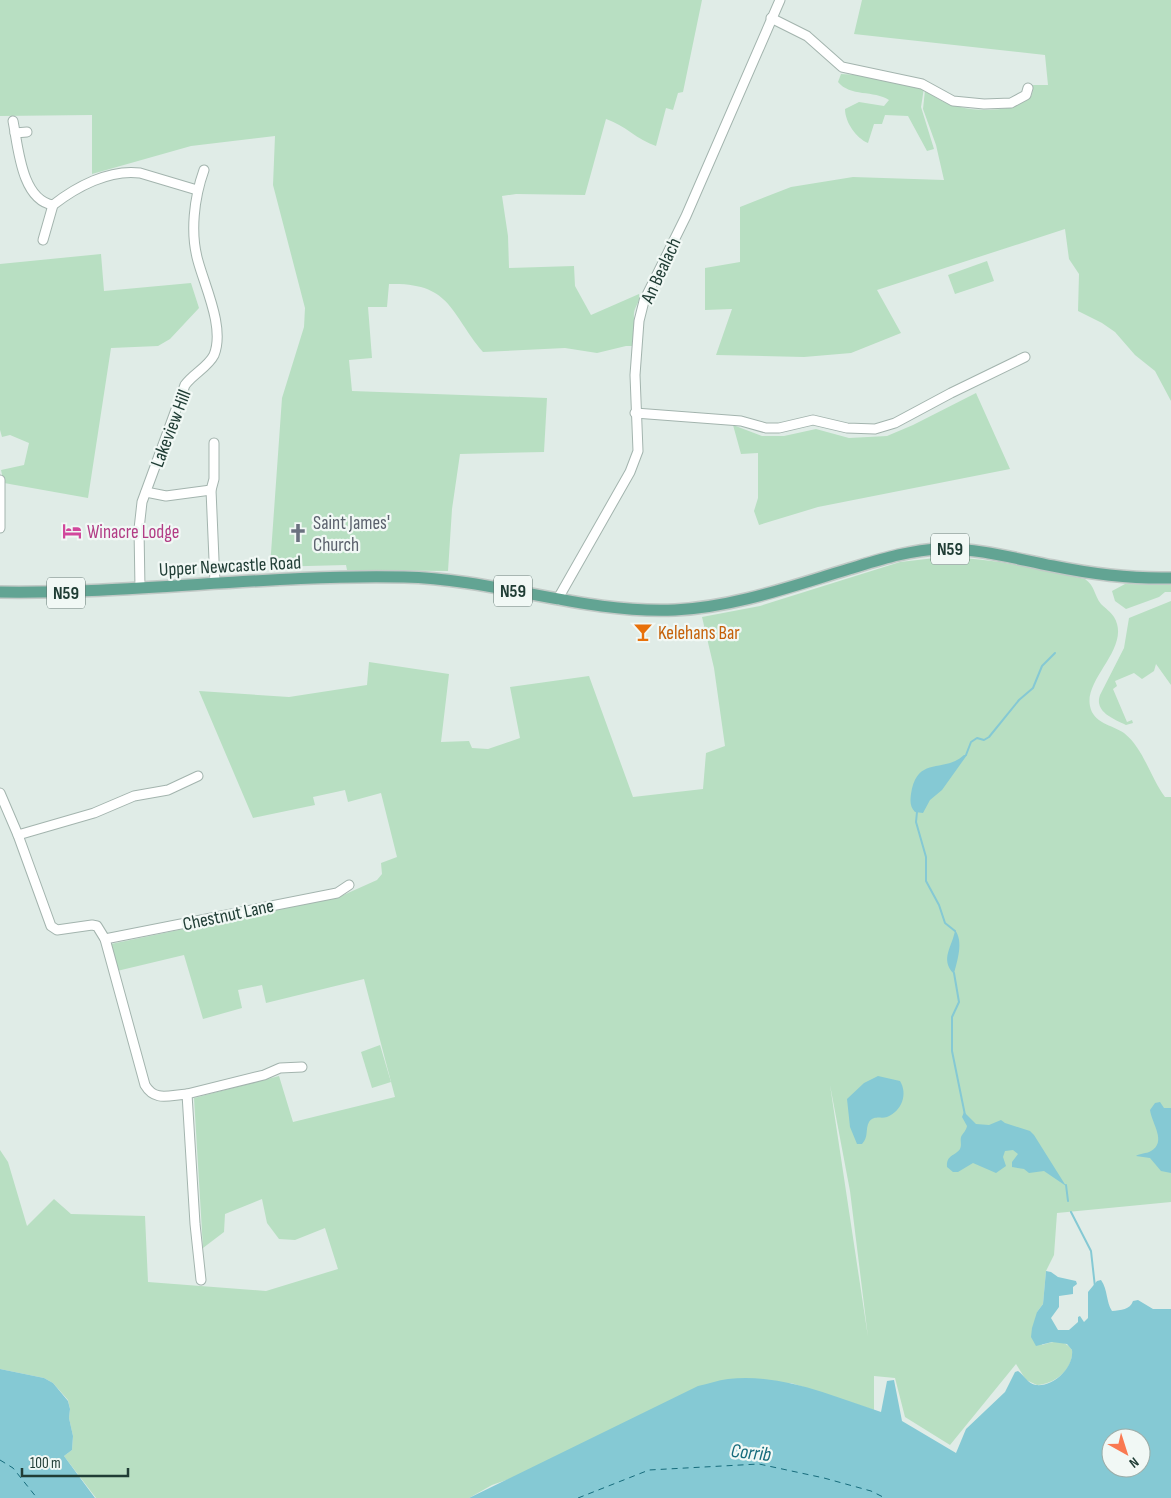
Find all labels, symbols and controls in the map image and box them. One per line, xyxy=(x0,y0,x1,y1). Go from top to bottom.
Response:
street label: An Bealach xyxy=(636,234,686,308)
street label: Lakeview Hill xyxy=(146,387,197,471)
place label: Saint James' Church xyxy=(313,512,390,557)
hotel icon: Winacre Lodge xyxy=(61,520,83,542)
place label: Winacre Lodge xyxy=(87,521,179,544)
church icon: Saint James' Church xyxy=(287,522,309,544)
road number: N59 xyxy=(931,534,969,564)
street label: Upper Newcastle Road xyxy=(158,551,302,582)
road number: N59 xyxy=(494,576,532,606)
road number: N59 xyxy=(47,578,85,608)
bar icon: Kelehans Bar xyxy=(632,621,654,643)
place label: Kelehans Bar xyxy=(658,622,740,645)
street label: Chestnut Lane xyxy=(181,895,276,936)
north arrow xyxy=(1101,1428,1151,1478)
water label: Corrib xyxy=(730,1439,772,1467)
scale bar xyxy=(22,1446,129,1478)
text: 100 m xyxy=(30,1454,61,1473)
text: N xyxy=(1126,1454,1142,1472)

